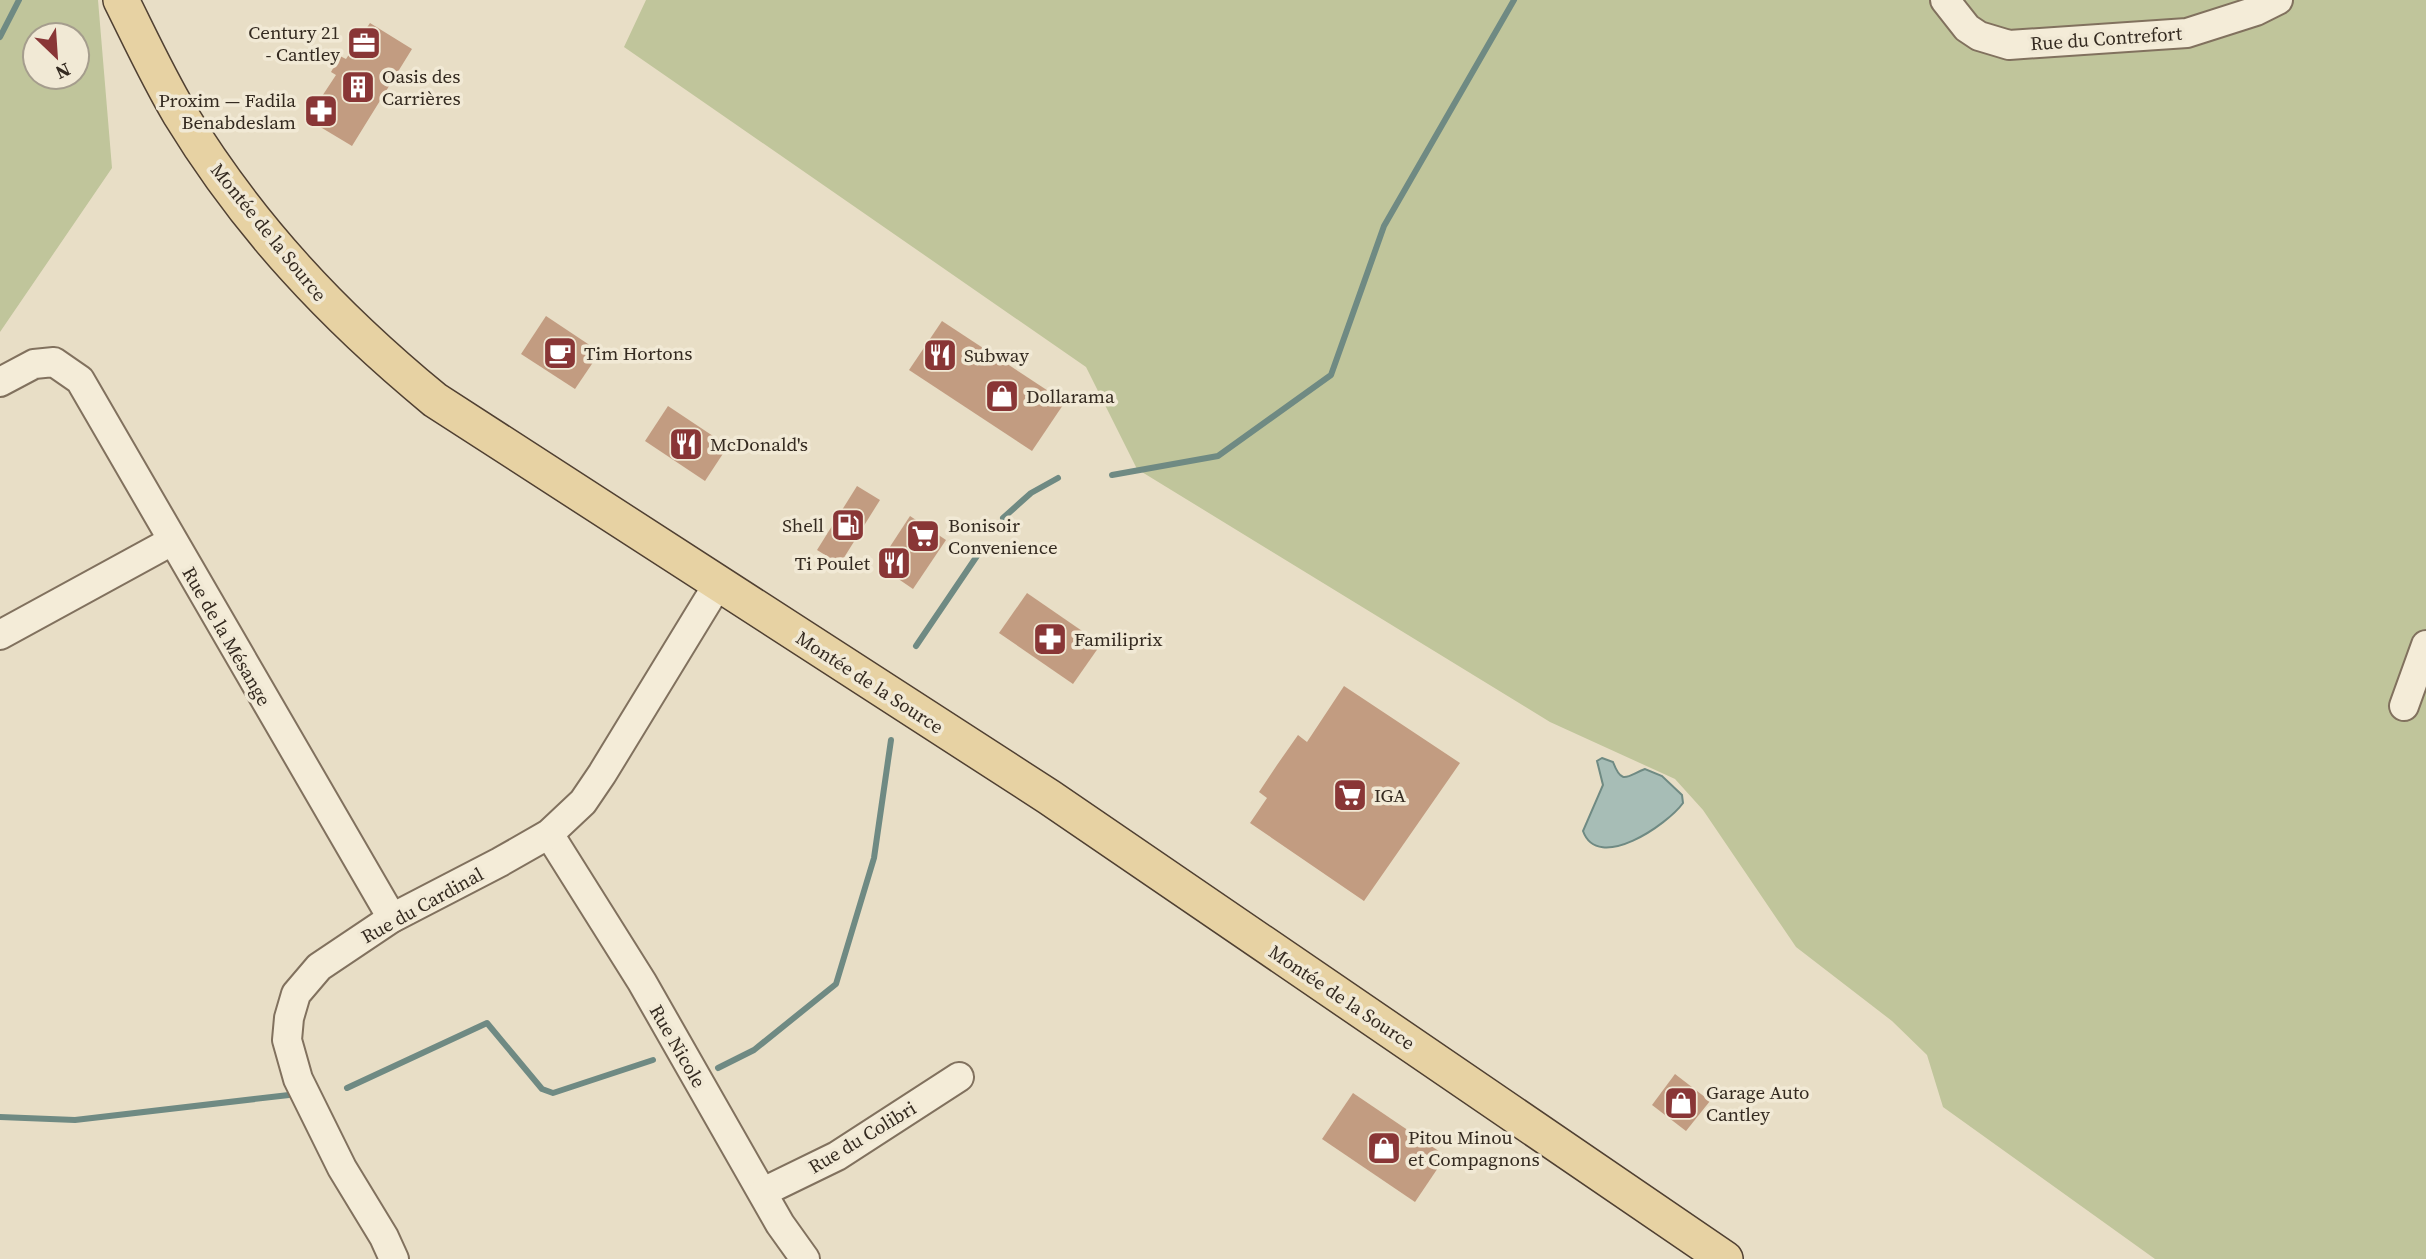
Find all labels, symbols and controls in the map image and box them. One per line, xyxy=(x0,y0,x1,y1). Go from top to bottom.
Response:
place label: Century 21 - Cantley xyxy=(248,19,340,67)
street label: Rue du Contrefort xyxy=(2029,20,2184,56)
north arrow xyxy=(21,21,91,91)
office icon: Century 21 - Cantley xyxy=(345,24,383,62)
text: N xyxy=(51,57,75,86)
place label: Oasis des Carrières xyxy=(382,63,461,111)
building icon: Oasis des Carrières xyxy=(339,68,377,106)
place label: Proxim — Fadila Benabdeslam xyxy=(159,87,296,135)
pharmacy icon: Proxim — Fadila Benabdeslam xyxy=(302,92,340,130)
street label: Montée de la Source xyxy=(205,157,333,307)
cafe icon: Tim Hortons xyxy=(541,334,579,372)
restaurant icon: Subway xyxy=(921,336,959,374)
place label: Tim Hortons xyxy=(584,340,692,366)
place label: Subway xyxy=(964,342,1029,368)
shop icon: Dollarama xyxy=(983,377,1021,415)
place label: Dollarama xyxy=(1026,383,1115,409)
restaurant icon: McDonald's xyxy=(667,425,705,463)
place label: McDonald's xyxy=(710,431,808,457)
fuel station icon: Shell xyxy=(829,506,867,544)
place label: Shell xyxy=(782,512,824,538)
place label: Bonisoir Convenience xyxy=(948,512,1058,560)
supermarket icon: Bonisoir Convenience xyxy=(904,517,942,555)
restaurant icon: Ti Poulet xyxy=(875,544,913,582)
place label: Ti Poulet xyxy=(795,550,871,576)
street label: Rue de la Mésange xyxy=(177,562,277,710)
pharmacy icon: Familiprix xyxy=(1031,620,1069,658)
street label: Montée de la Source xyxy=(791,625,949,739)
place label: Familiprix xyxy=(1074,626,1162,652)
supermarket icon: IGA xyxy=(1331,776,1369,814)
place label: IGA xyxy=(1374,782,1406,808)
street label: Rue du Cardinal xyxy=(356,861,488,949)
street label: Montée de la Source xyxy=(1264,938,1420,1056)
street label: Rue Nicole xyxy=(644,1000,712,1092)
place label: Garage Auto Cantley xyxy=(1706,1079,1810,1127)
shop icon: Garage Auto Cantley xyxy=(1662,1084,1700,1122)
street label: Rue du Colibri xyxy=(803,1094,921,1179)
place label: Pitou Minou et Compagnons xyxy=(1408,1124,1540,1172)
shop icon: Pitou Minou et Compagnons xyxy=(1365,1129,1403,1167)

